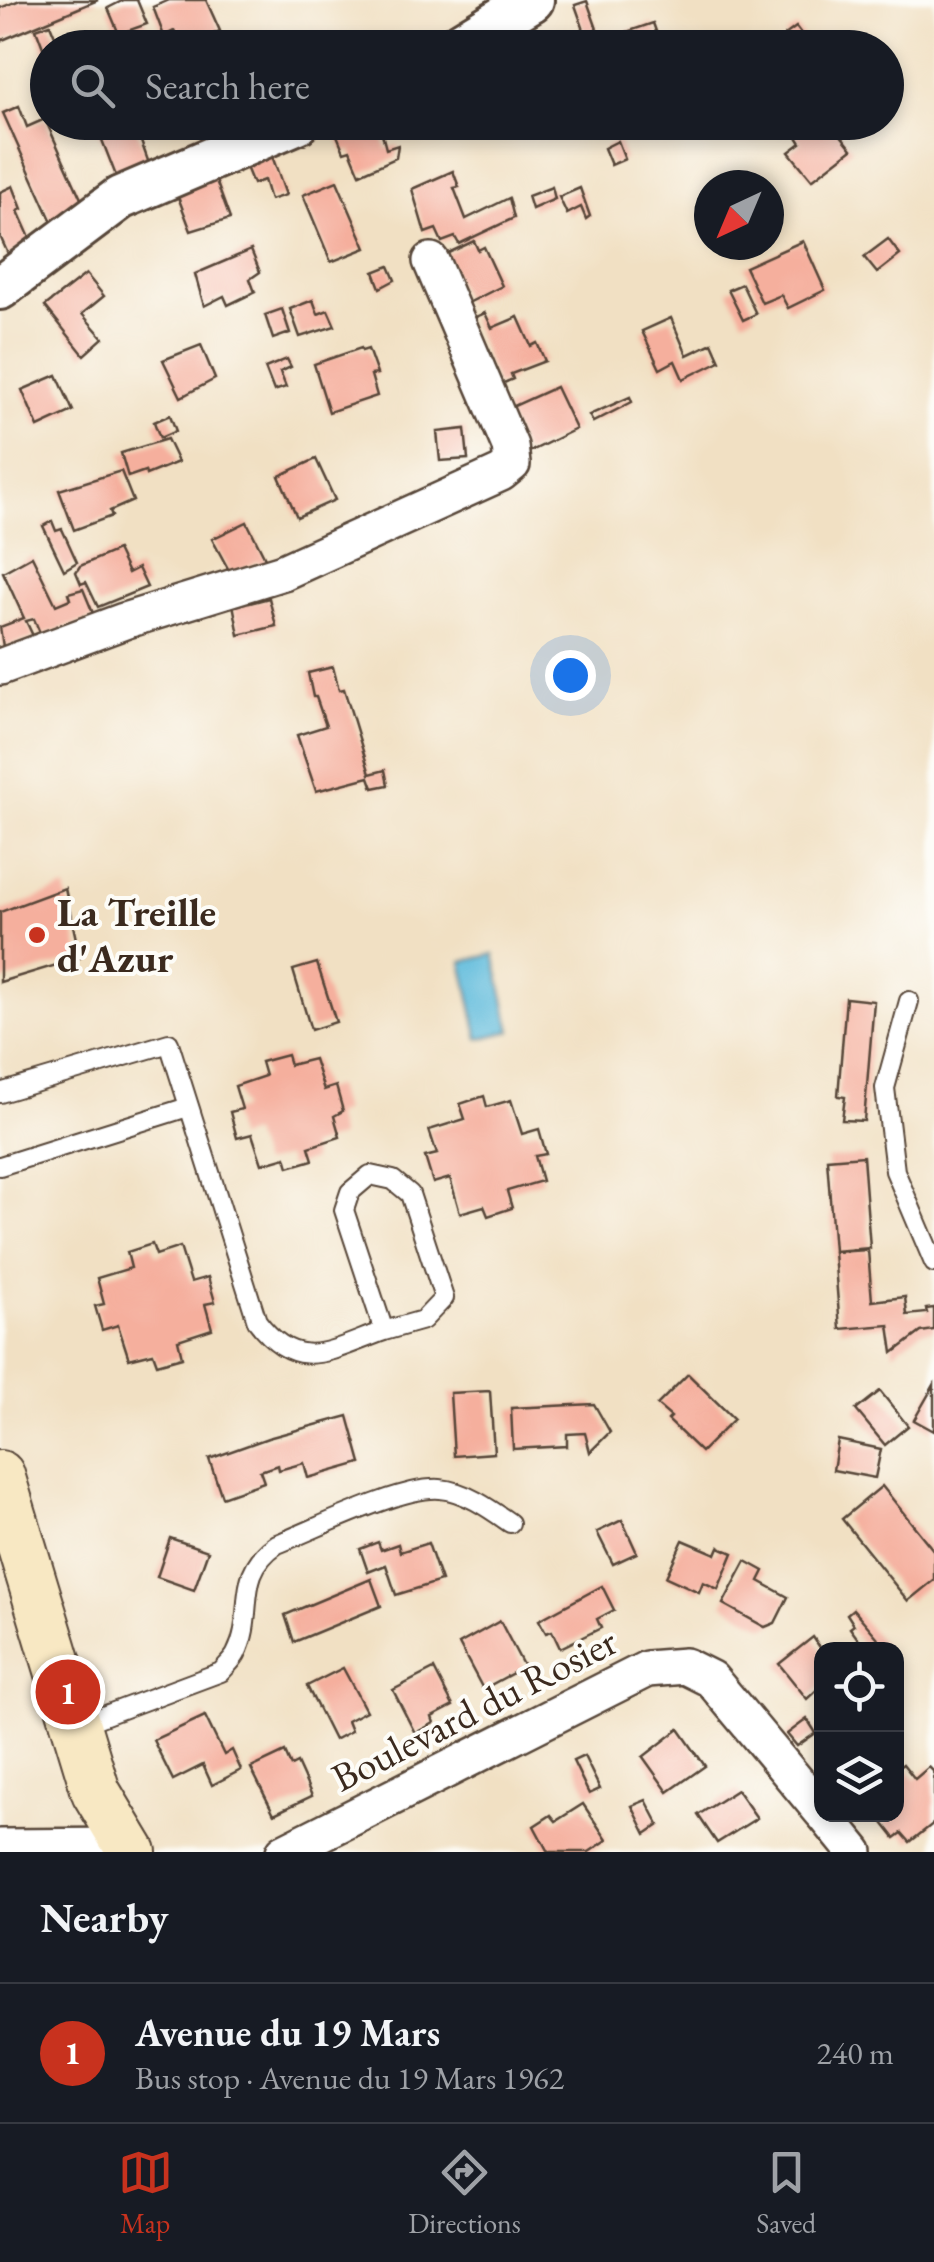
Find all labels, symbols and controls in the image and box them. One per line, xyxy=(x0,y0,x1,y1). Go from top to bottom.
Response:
search box xyxy=(30,30,904,140)
icon: search xyxy=(65,58,120,113)
text: Search here xyxy=(145,61,310,110)
north arrow xyxy=(694,170,784,260)
your location xyxy=(545,650,596,701)
place label: La Treille d'Azur xyxy=(57,886,216,984)
marker: La Treille d'Azur xyxy=(26,924,48,946)
street label: Boulevard du Rosier xyxy=(323,1614,626,1803)
map controls xyxy=(814,1642,904,1822)
button: locate xyxy=(814,1642,904,1732)
pin: 1 xyxy=(36,1654,100,1730)
button: layers xyxy=(814,1732,904,1822)
text: Nearby xyxy=(40,1890,169,1945)
text: Avenue du 19 Mars xyxy=(135,2008,440,2057)
text: 1 xyxy=(64,2032,81,2074)
text: 240 m xyxy=(817,2032,894,2074)
text: Bus stop · Avenue du 19 Mars 1962 xyxy=(135,2057,564,2099)
tab: Map xyxy=(118,2145,173,2241)
tab: Directions xyxy=(408,2145,521,2241)
tab: Saved xyxy=(756,2145,816,2241)

